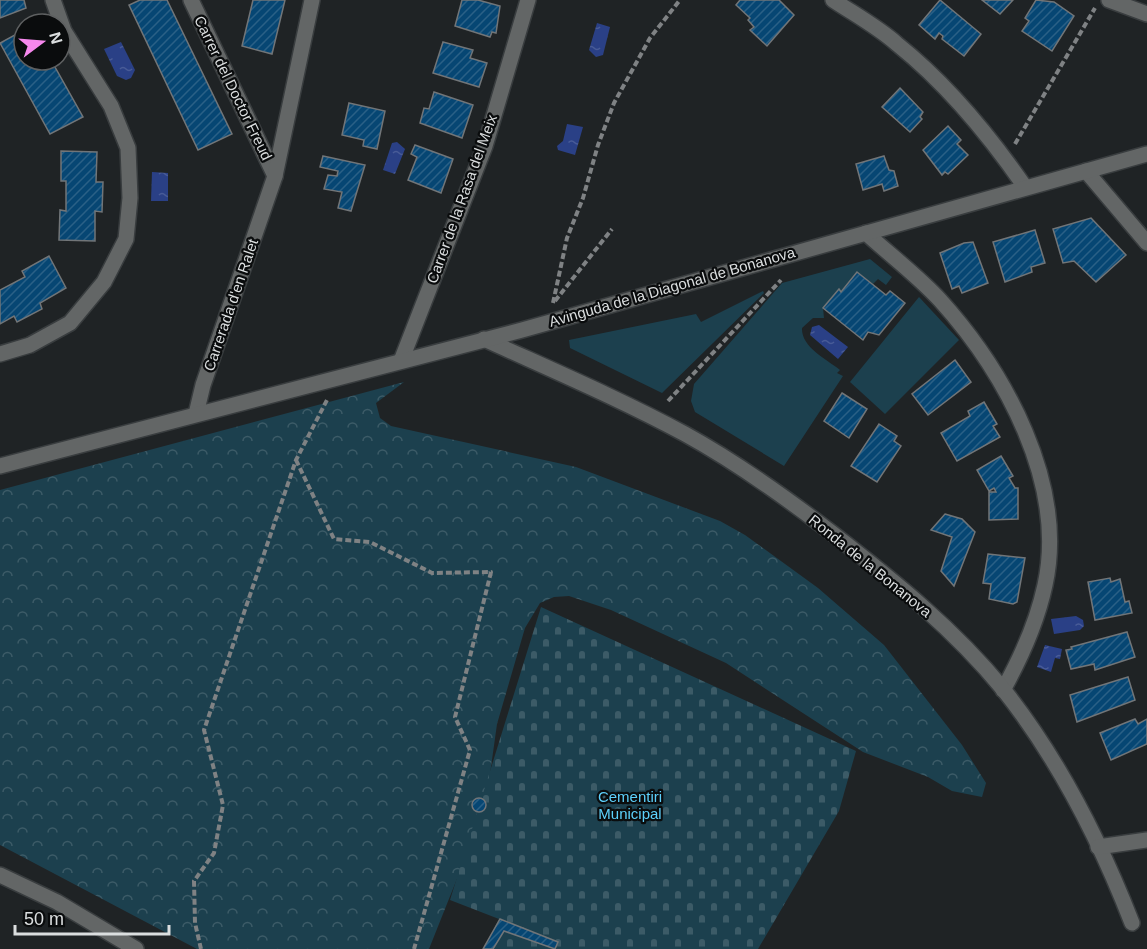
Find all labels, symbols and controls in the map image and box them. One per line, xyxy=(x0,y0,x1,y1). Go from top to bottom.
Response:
north arrow xyxy=(12,12,72,72)
street label: Carrer del Doctor Freud xyxy=(191,13,276,163)
text: N xyxy=(46,30,66,46)
street label: Carrer de la Rasa del Meix xyxy=(423,112,500,286)
street label: Carrerada d'en Ralet xyxy=(200,236,261,373)
street label: Avinguda de la Diagonal de Bonanova xyxy=(547,243,797,330)
street label: Ronda de la Bonanova xyxy=(806,511,935,621)
park label: Cementiri Municipal xyxy=(598,788,662,822)
scale bar xyxy=(15,898,170,936)
text: 50 m xyxy=(24,909,64,929)

